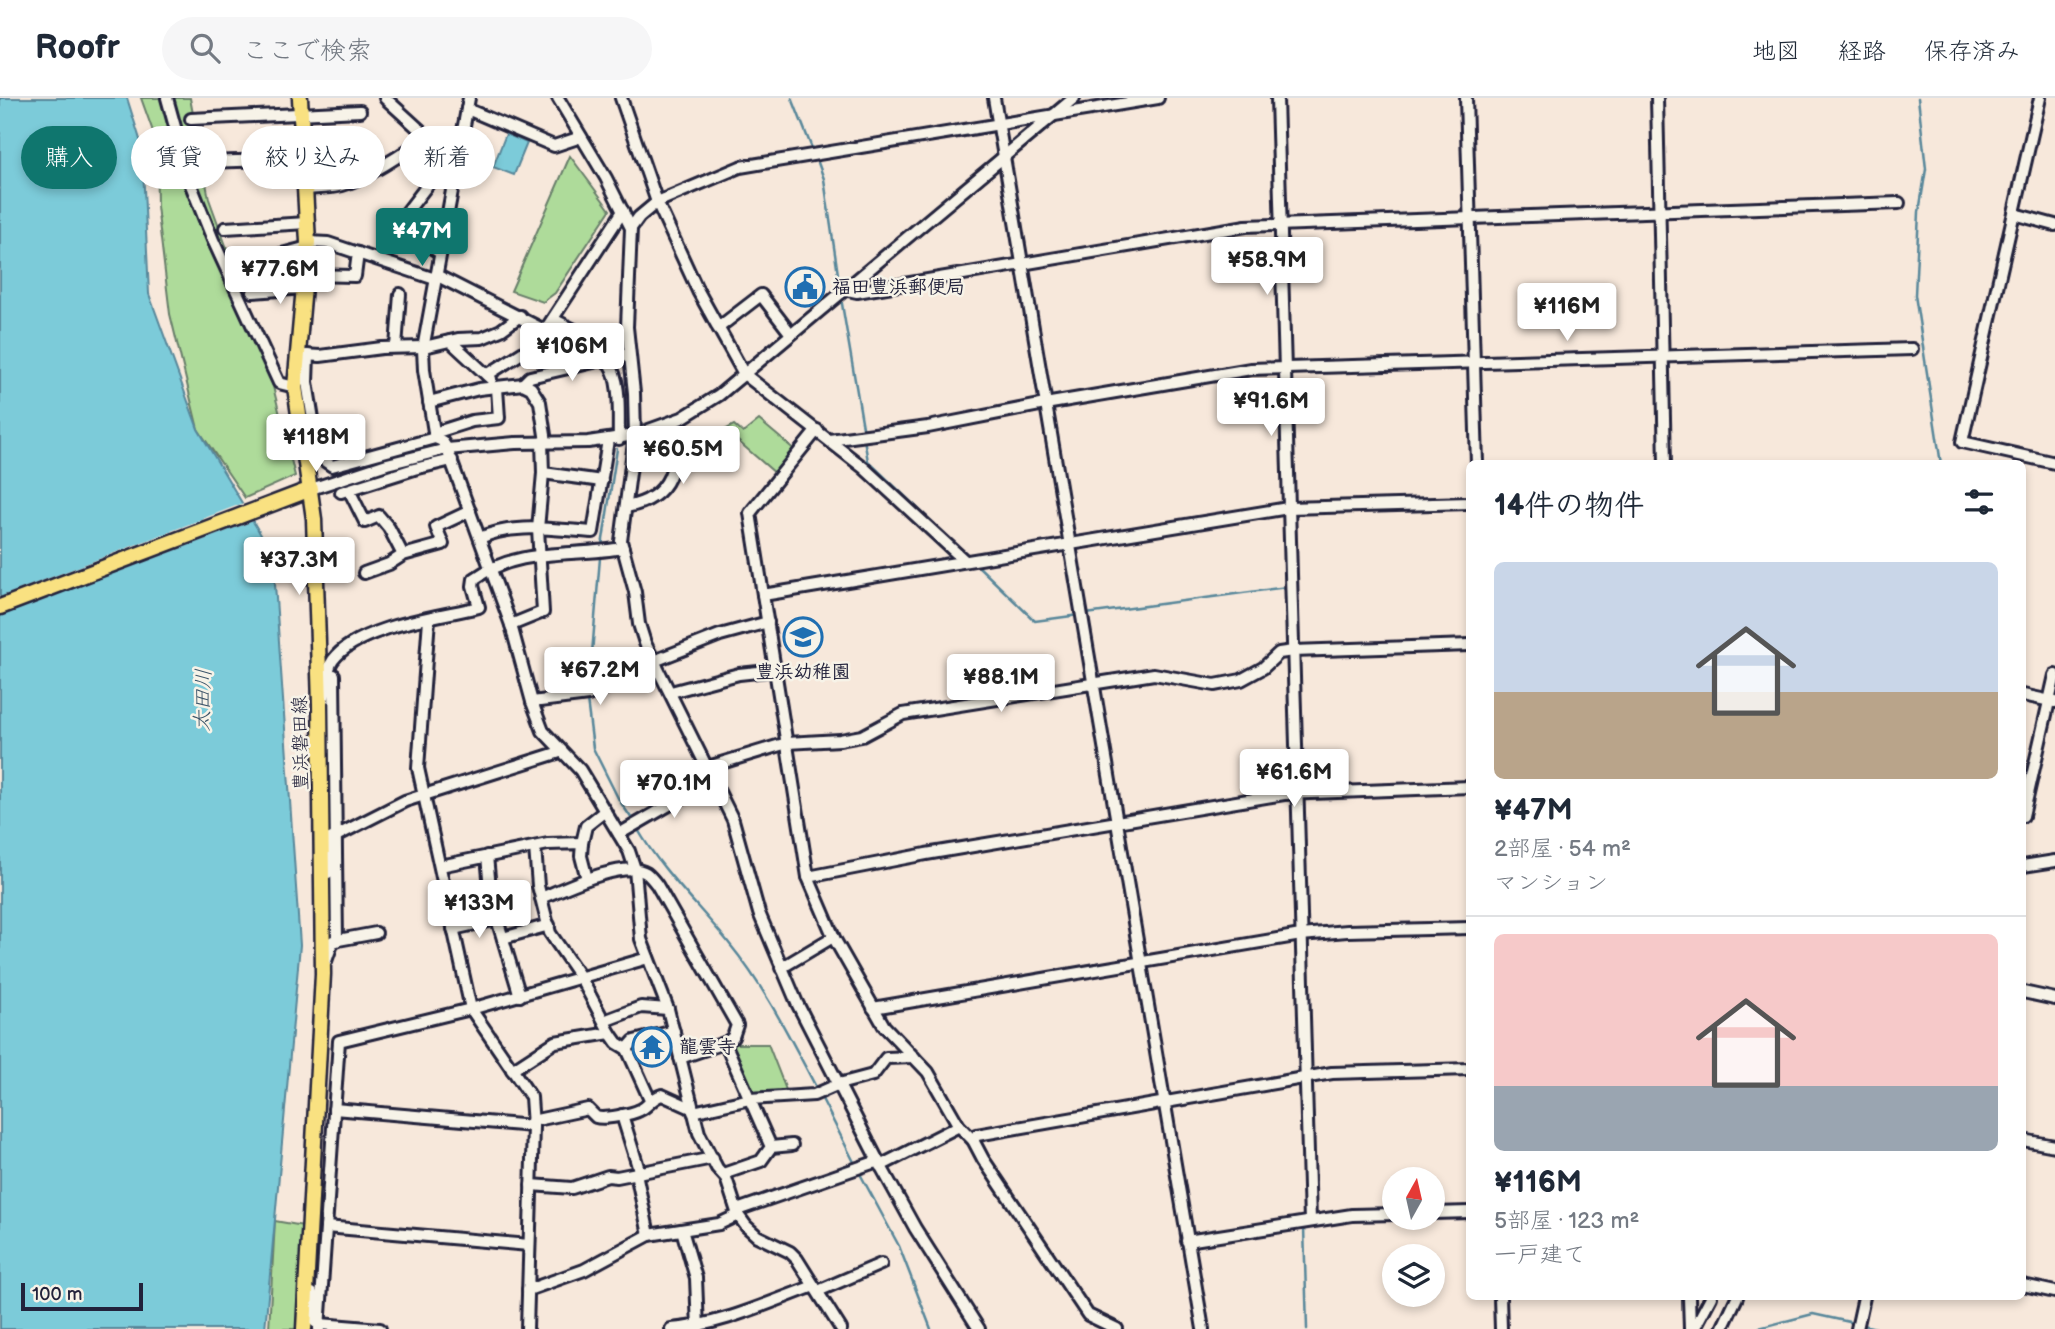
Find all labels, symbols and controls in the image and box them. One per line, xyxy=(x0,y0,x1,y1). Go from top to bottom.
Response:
search box xyxy=(162,17,652,80)
text: Roofr xyxy=(35,28,120,68)
icon: search xyxy=(186,29,224,67)
text: ここで検索 xyxy=(242,36,372,67)
text: 地図 xyxy=(1752,37,1800,66)
text: 経路 xyxy=(1838,37,1886,66)
text: 保存済み xyxy=(1924,37,2020,66)
chip: 購入 xyxy=(21,126,117,189)
chip: 賃貸 xyxy=(131,126,227,189)
chip: 絞り込み xyxy=(241,126,385,189)
chip: 新着 xyxy=(399,126,495,189)
pin: ¥47M xyxy=(381,208,463,268)
text: ¥47M xyxy=(392,217,452,245)
pin: ¥58.9M xyxy=(1210,238,1324,297)
pin: ¥77.6M xyxy=(223,246,337,306)
text: ¥58.9M xyxy=(1227,246,1307,274)
text: ¥77.6M xyxy=(241,255,319,283)
public building icon: 福田豊浜郵便局 xyxy=(784,266,826,308)
place label: 福田豊浜郵便局 xyxy=(832,276,965,299)
pin: ¥116M xyxy=(1518,284,1616,343)
text: ¥116M xyxy=(1533,292,1601,320)
pin: ¥106M xyxy=(523,324,621,383)
text: ¥106M xyxy=(536,332,608,360)
pin: ¥91.6M xyxy=(1214,378,1328,438)
text: ¥91.6M xyxy=(1233,387,1309,415)
pin: ¥118M xyxy=(267,414,365,474)
text: ¥118M xyxy=(282,423,350,451)
pin: ¥60.5M xyxy=(626,426,740,486)
text: ¥60.5M xyxy=(643,435,723,463)
icon: filters xyxy=(1960,483,1998,521)
text: 14件の物件 xyxy=(1494,488,1644,524)
pin: ¥37.3M xyxy=(242,538,356,597)
text: ¥37.3M xyxy=(260,546,338,574)
icon: home xyxy=(1683,608,1809,734)
school or university icon: 豊浜幼稚園 xyxy=(782,616,824,658)
pin: ¥67.2M xyxy=(543,648,657,707)
pin: ¥88.1M xyxy=(944,654,1058,714)
text: ¥67.2M xyxy=(560,656,640,684)
place label: 豊浜幼稚園 xyxy=(755,661,851,684)
text: ¥88.1M xyxy=(963,663,1039,691)
water label: 太田川 xyxy=(189,668,217,732)
street label: 豊浜磐田線 xyxy=(289,695,313,791)
pin: ¥61.6M xyxy=(1237,750,1351,809)
text: ¥61.6M xyxy=(1256,758,1332,786)
pin: ¥70.1M xyxy=(617,760,731,820)
text: ¥70.1M xyxy=(636,769,712,797)
text: ¥47M xyxy=(1494,793,1573,829)
text: 2部屋 · 54 m² xyxy=(1494,835,1631,863)
text: マンション xyxy=(1494,869,1608,897)
pin: ¥133M xyxy=(430,880,528,940)
text: ¥133M xyxy=(444,889,514,917)
icon: home xyxy=(1683,980,1809,1106)
temple icon: 龍雲寺 xyxy=(631,1026,673,1068)
place label: 龍雲寺 xyxy=(679,1036,736,1059)
text: ¥116M xyxy=(1494,1165,1582,1201)
north arrow xyxy=(1382,1167,1446,1230)
map controls xyxy=(1382,1167,1445,1307)
text: 5部屋 · 123 m² xyxy=(1494,1207,1640,1235)
text: 一戸建て xyxy=(1494,1241,1586,1269)
button: layers xyxy=(1382,1244,1445,1307)
scale bar xyxy=(21,1280,144,1312)
text: 100 m xyxy=(32,1283,83,1306)

